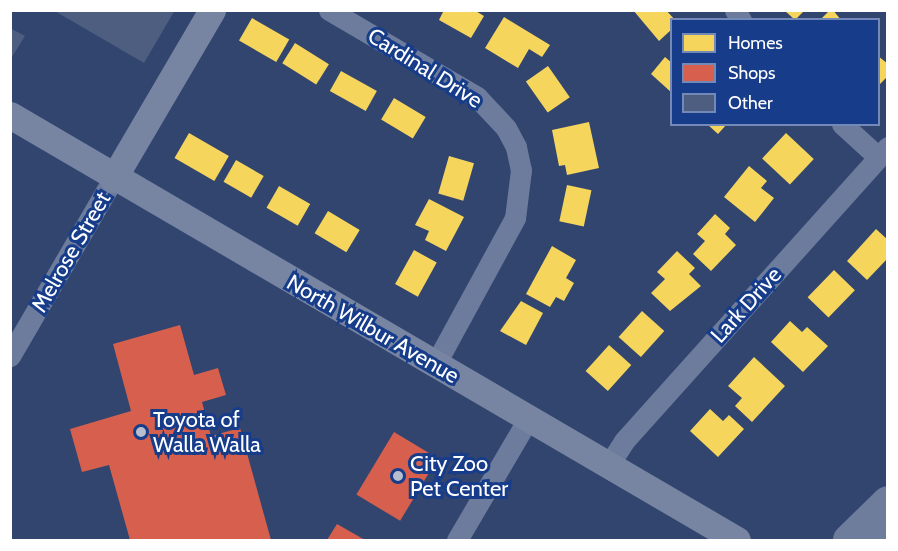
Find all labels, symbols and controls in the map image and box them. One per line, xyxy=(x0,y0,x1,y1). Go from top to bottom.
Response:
legend xyxy=(670,18,880,126)
street label: Cardinal Drive xyxy=(363,22,487,114)
text: Homes xyxy=(728,32,783,54)
text: Shops xyxy=(728,62,776,84)
text: Other xyxy=(728,92,773,114)
street label: Melrose Street xyxy=(26,187,116,317)
street label: Lark Drive xyxy=(705,262,787,348)
street label: North Wilbur Avenue xyxy=(282,269,464,389)
place label: Toyota of Walla Walla xyxy=(153,406,261,458)
marker: Toyota of Walla Walla xyxy=(134,425,148,439)
place label: City Zoo Pet Center xyxy=(410,450,508,502)
marker: City Zoo Pet Center xyxy=(391,469,405,483)

